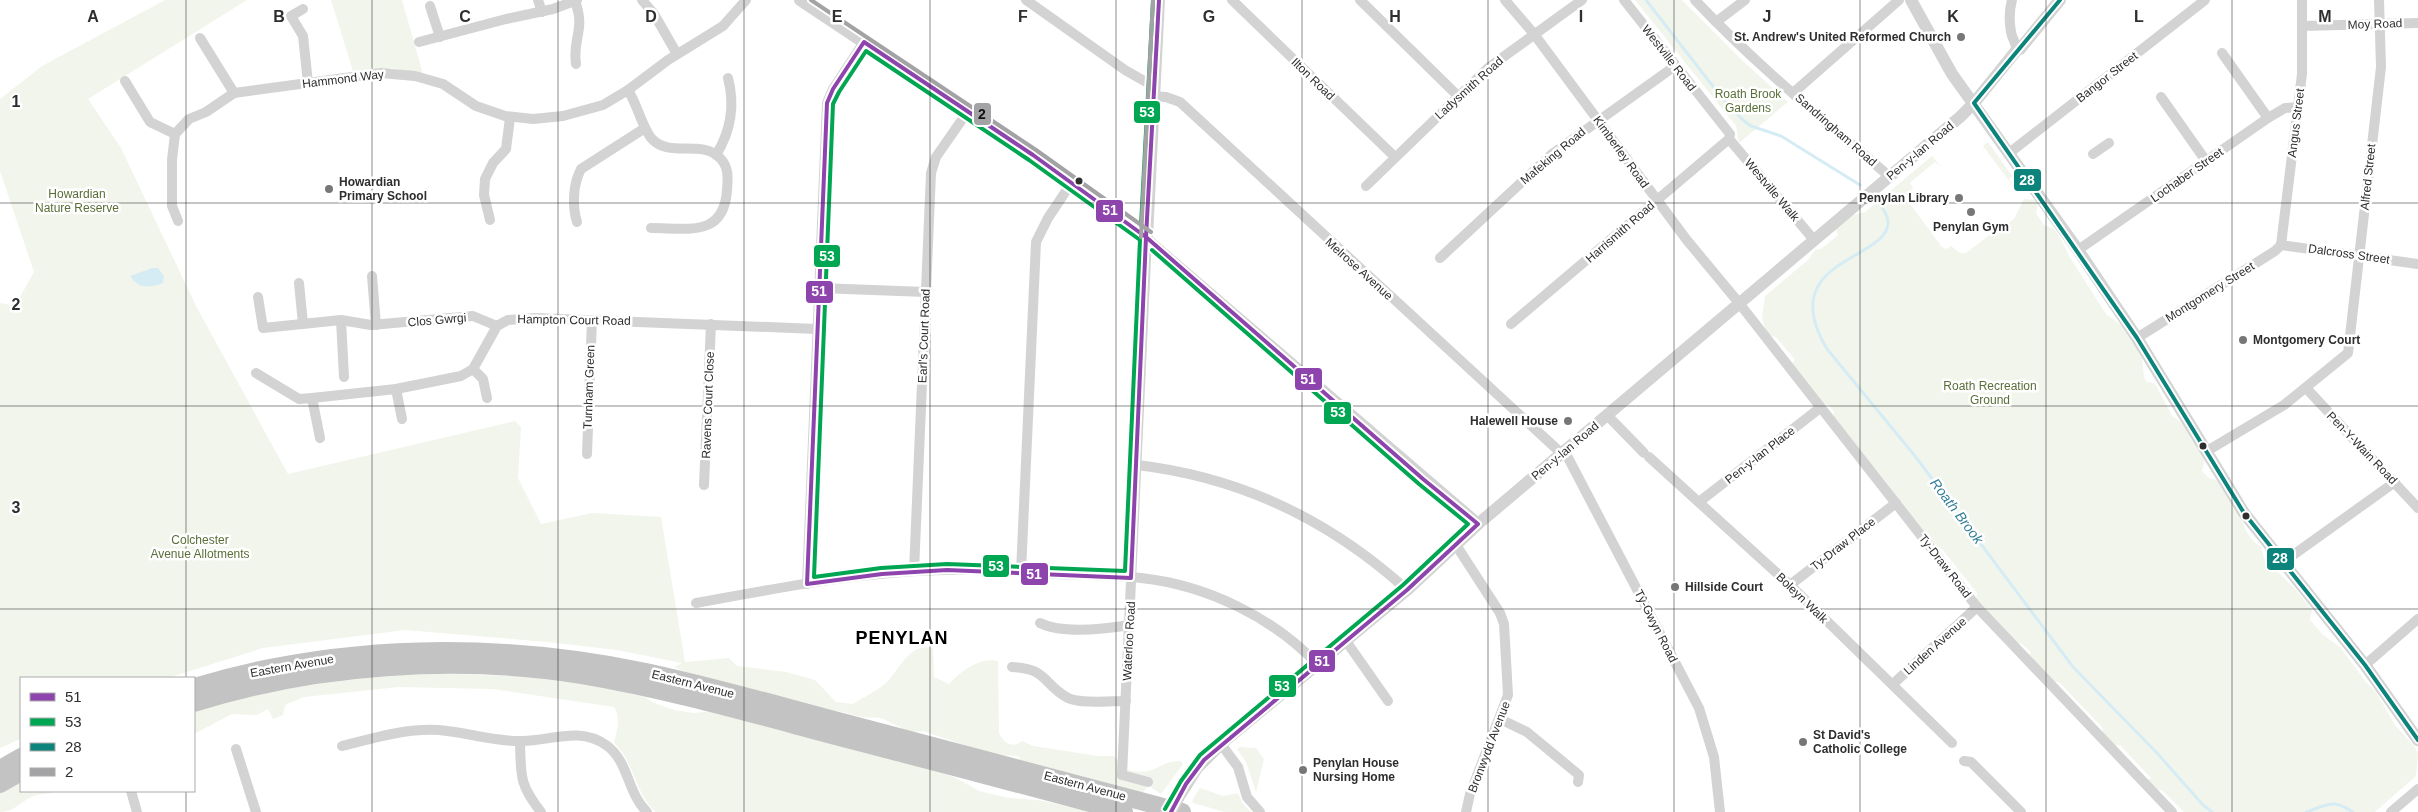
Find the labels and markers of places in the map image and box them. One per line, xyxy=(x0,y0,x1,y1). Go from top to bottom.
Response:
place label: St. Andrew's United Reformed Church xyxy=(1734,30,1951,44)
marker: St. Andrew's United Reformed Church xyxy=(1955,31,1967,43)
place label: Howardian Primary School xyxy=(339,175,427,203)
unlabelled marker xyxy=(1074,176,1084,186)
marker: Howardian Primary School xyxy=(323,183,335,195)
place label: Penylan Library xyxy=(1859,191,1949,205)
marker: Penylan Library xyxy=(1953,192,1965,204)
marker: Penylan Gym xyxy=(1965,206,1977,218)
place label: Penylan Gym xyxy=(1933,220,2009,234)
place label: Montgomery Court xyxy=(2253,333,2360,347)
marker: Montgomery Court xyxy=(2237,334,2249,346)
place label: Halewell House xyxy=(1470,414,1558,428)
marker: Halewell House xyxy=(1562,415,1574,427)
unlabelled marker xyxy=(2198,441,2208,451)
unlabelled marker xyxy=(2241,511,2251,521)
place label: Hillside Court xyxy=(1685,580,1763,594)
marker: Hillside Court xyxy=(1669,581,1681,593)
place label: St David's Catholic College xyxy=(1813,728,1907,756)
marker: St David's Catholic College xyxy=(1797,736,1809,748)
place label: Penylan House Nursing Home xyxy=(1313,756,1399,784)
marker: Penylan House Nursing Home xyxy=(1297,764,1309,776)

